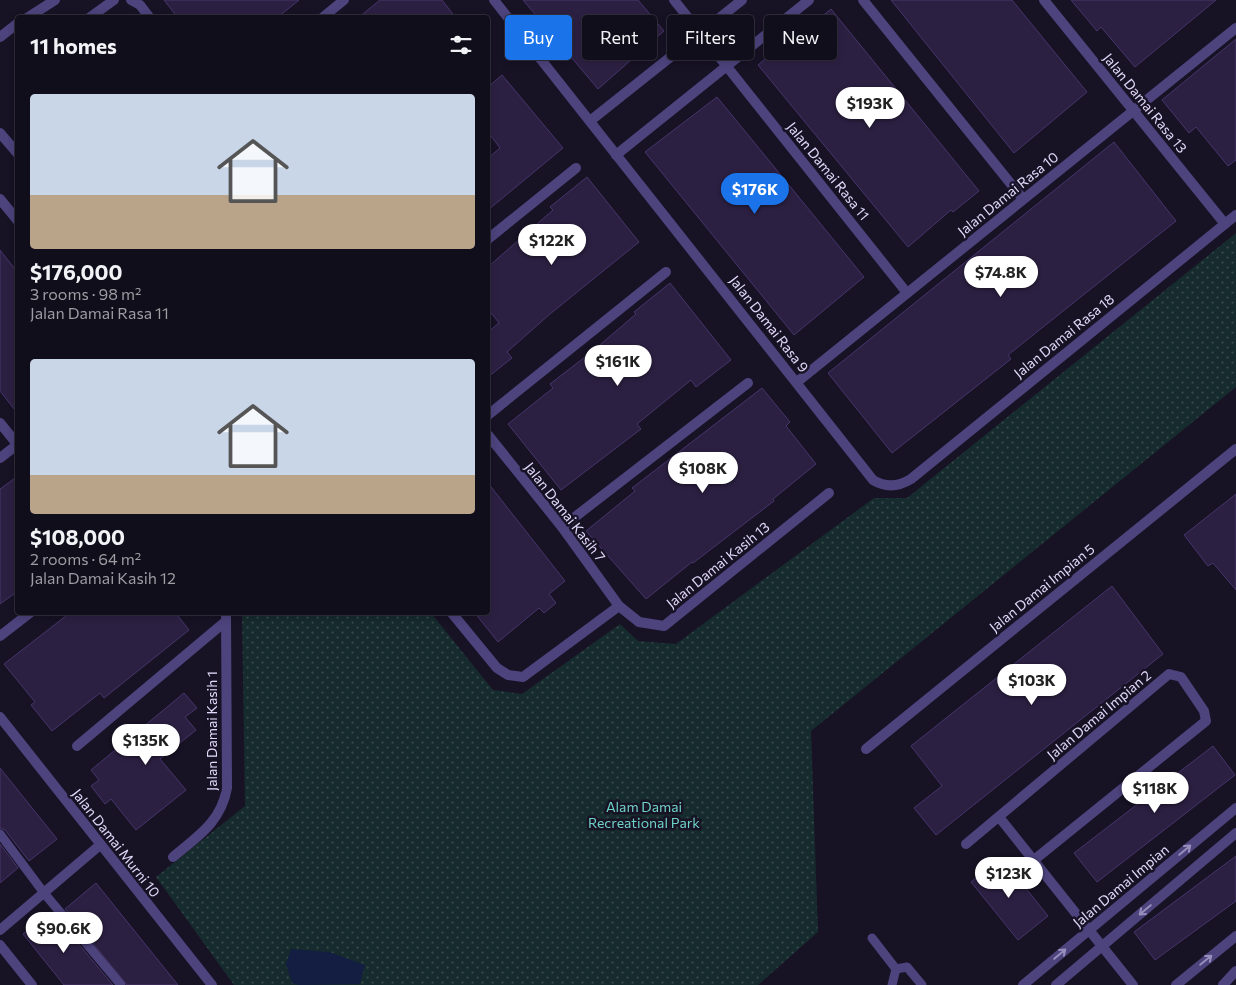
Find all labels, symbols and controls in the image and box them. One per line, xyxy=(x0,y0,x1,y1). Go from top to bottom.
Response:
chip: Buy xyxy=(505,15,572,60)
chip: Rent xyxy=(582,15,657,60)
chip: Filters xyxy=(667,15,754,60)
chip: New xyxy=(764,15,837,60)
icon: filters xyxy=(447,31,475,59)
text: 11 homes xyxy=(30,33,117,58)
street label: Jalan Damai Rasa 13 xyxy=(1100,49,1191,156)
pin: $193K xyxy=(835,86,905,129)
text: $193K xyxy=(847,93,893,112)
street label: Jalan Damai Rasa 11 xyxy=(784,118,873,223)
icon: home xyxy=(208,126,298,216)
street label: Jalan Damai Rasa 10 xyxy=(954,148,1061,239)
pin: $176K xyxy=(720,172,790,215)
text: $176K xyxy=(732,179,778,198)
pin: $122K xyxy=(517,224,587,266)
text: $122K xyxy=(529,230,575,249)
pin: $74.8K xyxy=(960,256,1042,298)
text: $176,000 xyxy=(30,259,122,284)
text: $74.8K xyxy=(975,262,1027,281)
street label: Jalan Damai Rasa 9 xyxy=(726,272,812,375)
text: 3 rooms · 98 m² xyxy=(30,284,141,303)
street label: Jalan Damai Rasa 18 xyxy=(1010,290,1117,381)
text: Jalan Damai Rasa 11 xyxy=(30,303,169,322)
pin: $161K xyxy=(583,344,653,387)
text: $161K xyxy=(596,351,640,370)
icon: home xyxy=(208,391,298,481)
pin: $108K xyxy=(668,452,738,494)
text: $108K xyxy=(679,458,727,477)
street label: Jalan Damai Kasih 7 xyxy=(521,459,609,565)
street label: Jalan Damai Kasih 13 xyxy=(663,518,773,611)
text: $108,000 xyxy=(30,524,125,549)
street label: Jalan Damai Impian 5 xyxy=(986,540,1098,635)
text: 2 rooms · 64 m² xyxy=(30,549,141,568)
text: Jalan Damai Kasih 12 xyxy=(30,568,176,587)
pin: $103K xyxy=(997,664,1067,706)
street label: Jalan Damai Impian 2 xyxy=(1043,666,1154,763)
text: $103K xyxy=(1008,670,1056,689)
street label: Jalan Damai Kasih 1 xyxy=(203,671,220,791)
pin: $135K xyxy=(111,724,181,766)
text: $135K xyxy=(123,730,169,749)
pin: $118K xyxy=(1120,772,1190,814)
text: $118K xyxy=(1133,778,1177,797)
street label: Jalan Damai Murni 10 xyxy=(69,785,164,900)
park label: Alam Damai Recreational Park xyxy=(588,798,700,831)
street label: Jalan Damai Impian xyxy=(1069,841,1172,931)
one-way arrow xyxy=(1179,844,1192,855)
pin: $123K xyxy=(974,856,1044,899)
text: $123K xyxy=(986,863,1032,882)
one-way arrow xyxy=(1139,904,1152,915)
pin: $90.6K xyxy=(23,912,105,954)
text: $90.6K xyxy=(37,918,91,937)
one-way arrow xyxy=(1054,948,1067,959)
one-way arrow xyxy=(1199,955,1212,966)

